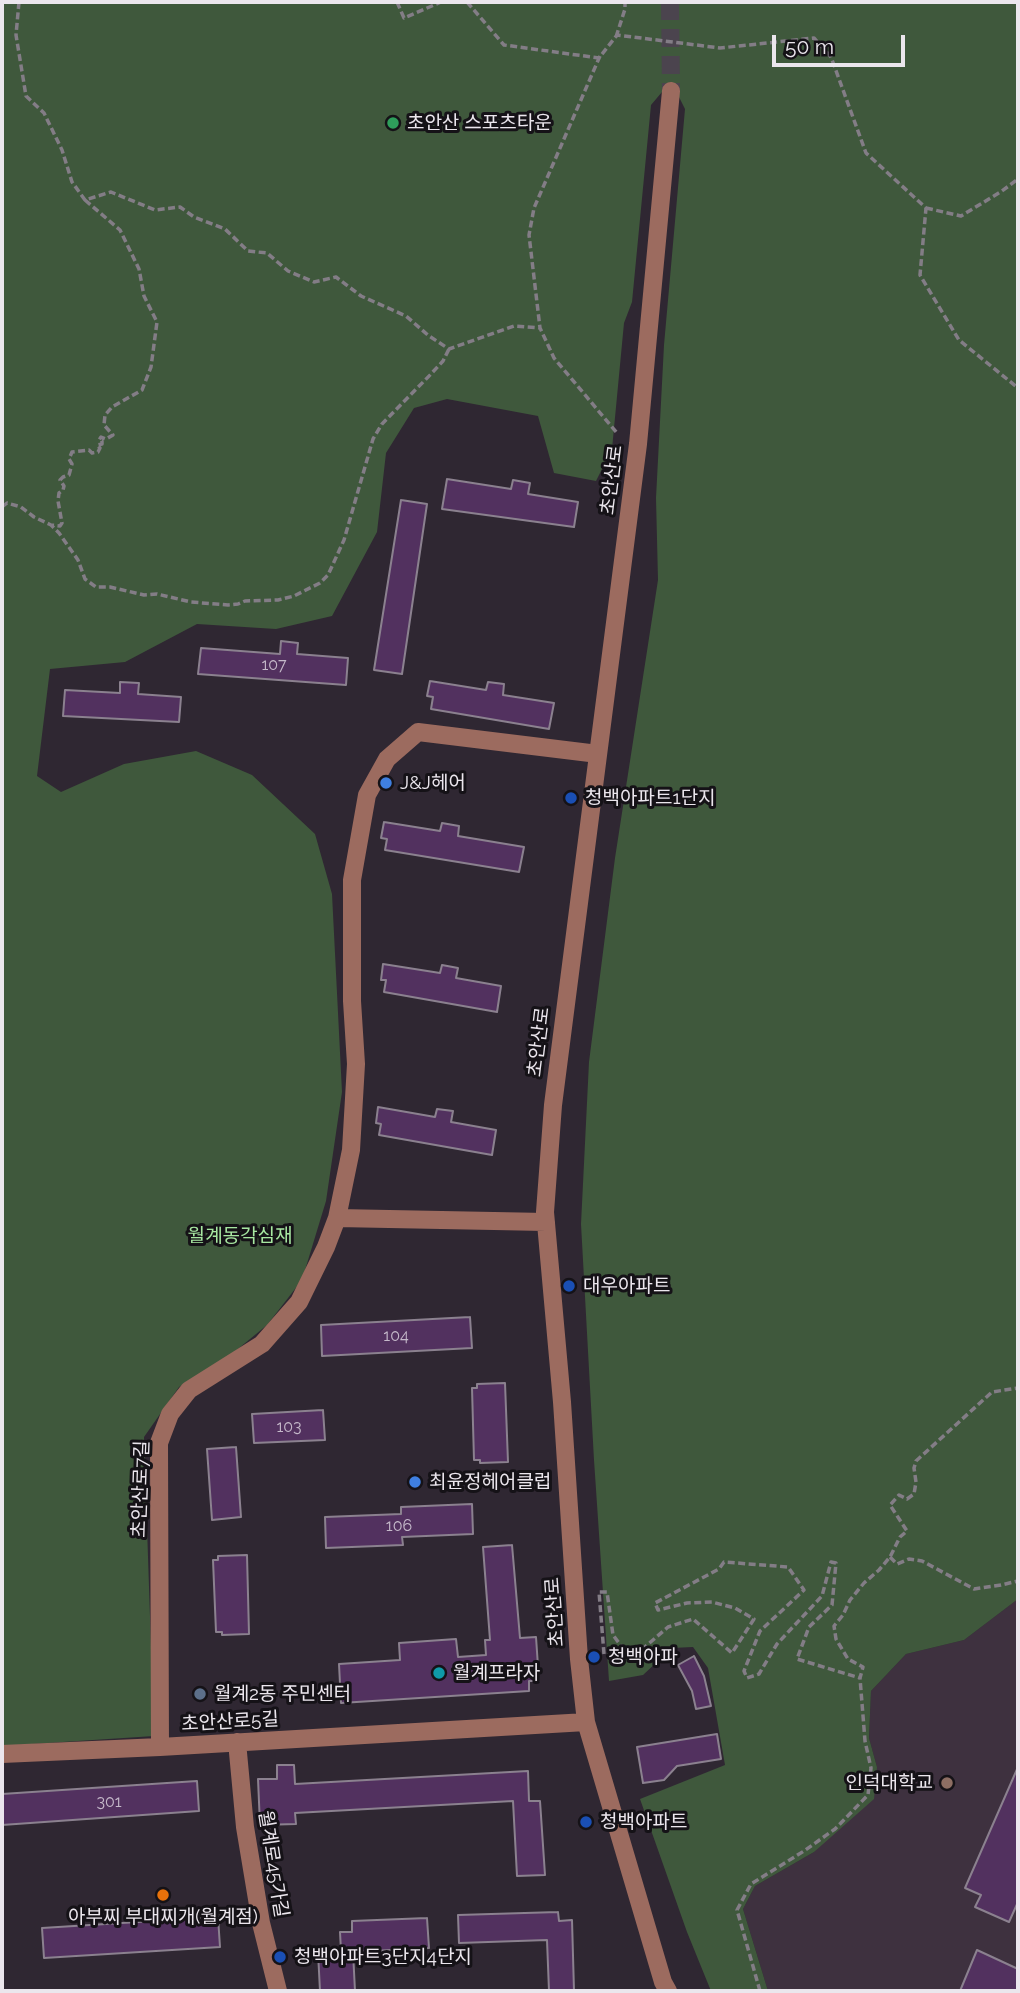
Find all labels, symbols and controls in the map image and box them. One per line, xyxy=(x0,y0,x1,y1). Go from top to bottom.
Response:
scale bar xyxy=(775,21,908,65)
text: 50 m xyxy=(785,34,834,59)
place label: 초안산 스포츠타운 xyxy=(407,112,552,134)
marker: 초안산 스포츠타운 xyxy=(385,115,401,131)
street label: 초안산로 xyxy=(596,444,628,516)
house number: 107 xyxy=(261,655,287,675)
place label: J&J헤어 xyxy=(400,772,466,794)
marker: J&J헤어 xyxy=(378,775,394,791)
place label: 청백아파트1단지 xyxy=(585,787,715,809)
marker: 청백아파트1단지 xyxy=(563,790,579,806)
street label: 초안산로 xyxy=(523,1006,555,1078)
park label: 월계동각심재 xyxy=(188,1225,292,1247)
place label: 대우아파트 xyxy=(583,1275,670,1297)
marker: 대우아파트 xyxy=(561,1278,577,1294)
house number: 104 xyxy=(383,1326,409,1346)
house number: 103 xyxy=(276,1417,302,1437)
street label: 초안산로7길 xyxy=(128,1440,154,1538)
place label: 최윤정헤어클럽 xyxy=(429,1471,551,1493)
marker: 최윤정헤어클럽 xyxy=(407,1474,423,1490)
house number: 106 xyxy=(386,1516,412,1536)
street label: 초안산로 xyxy=(541,1576,569,1648)
place label: 청백아파 xyxy=(608,1646,678,1668)
marker: 청백아파 xyxy=(586,1649,602,1665)
place label: 월계프라자 xyxy=(453,1662,540,1684)
marker: 월계프라자 xyxy=(431,1665,447,1681)
place label: 월계2동 주민센터 xyxy=(214,1683,351,1705)
marker: 월계2동 주민센터 xyxy=(192,1686,208,1702)
street label: 초안산로5길 xyxy=(181,1708,279,1736)
place label: 인덕대학교 xyxy=(846,1772,933,1794)
marker: 인덕대학교 xyxy=(939,1775,955,1791)
house number: 301 xyxy=(96,1792,122,1812)
street label: 월계로45가길 xyxy=(253,1809,293,1919)
place label: 청백아파트 xyxy=(600,1811,687,1833)
marker: 청백아파트 xyxy=(578,1814,594,1830)
marker: 아부찌 부대찌개(월계점) xyxy=(155,1887,171,1903)
place label: 아부찌 부대찌개(월계점) xyxy=(68,1906,258,1928)
place label: 청백아파트3단지4단지 xyxy=(294,1946,472,1968)
marker: 청백아파트3단지4단지 xyxy=(272,1949,288,1965)

